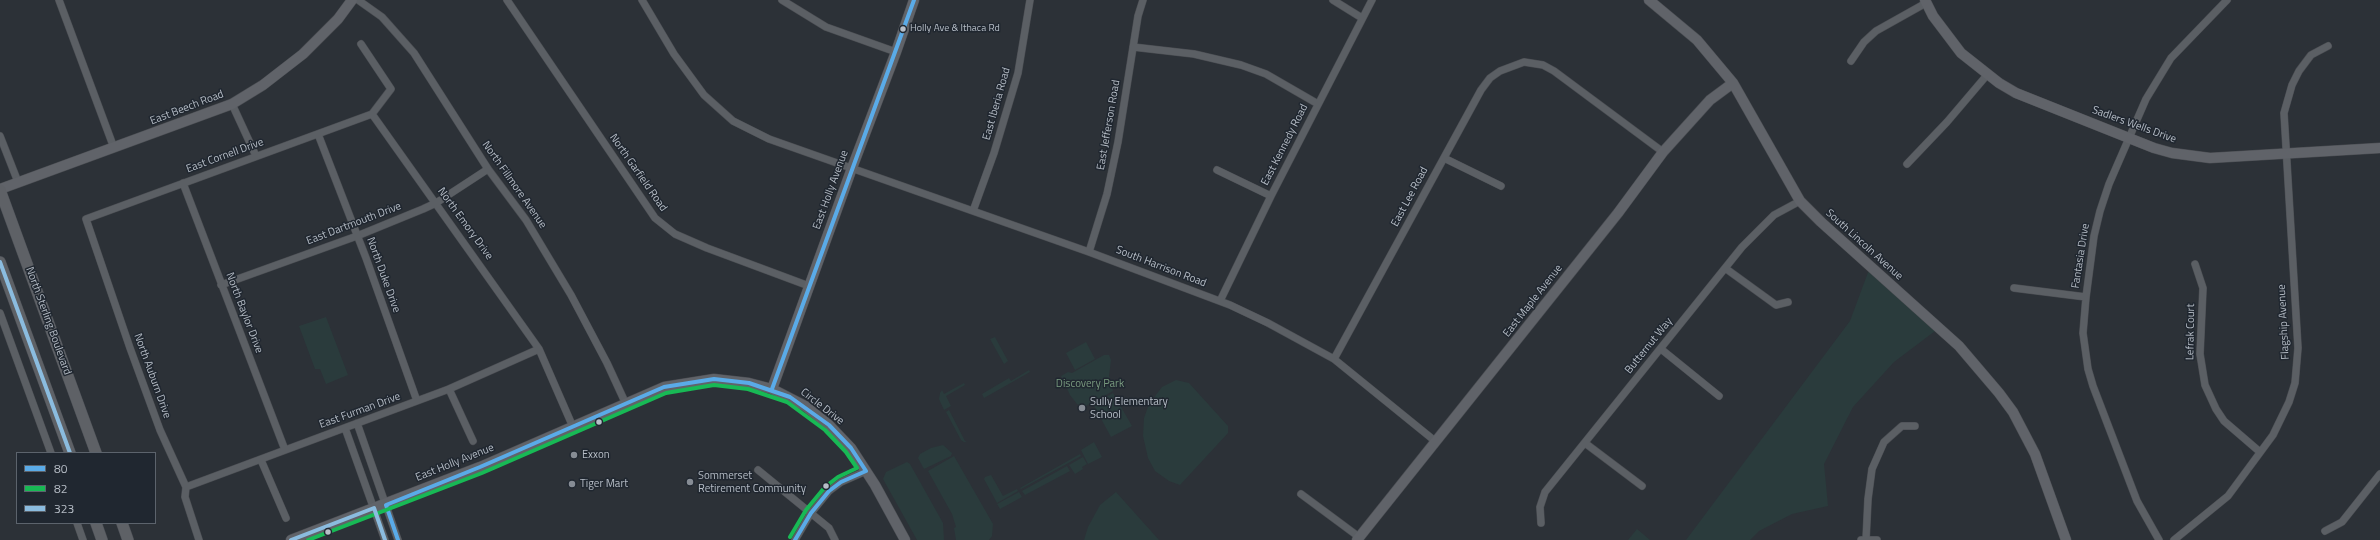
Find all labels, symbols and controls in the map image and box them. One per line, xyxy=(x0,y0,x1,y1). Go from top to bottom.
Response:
place label: Holly Ave & Ithaca Rd xyxy=(910,23,1000,35)
marker: Holly Ave & Ithaca Rd xyxy=(898,24,908,34)
street label: East Iberia Road xyxy=(980,66,1014,142)
street label: East Jefferson Road xyxy=(1095,79,1123,171)
street label: East Beech Road xyxy=(148,88,226,128)
street label: East Kennedy Road xyxy=(1259,102,1311,188)
street label: Sadlers Wells Drive xyxy=(2090,104,2178,146)
street label: North Garfield Road xyxy=(606,132,670,214)
street label: East Cornell Drive xyxy=(184,136,266,176)
street label: North Fillmore Avenue xyxy=(479,139,549,231)
street label: East Holly Avenue xyxy=(811,149,851,231)
street label: East Lee Road xyxy=(1389,165,1431,229)
street label: North Emory Drive xyxy=(434,185,496,263)
street label: East Dartmouth Drive xyxy=(305,200,403,248)
street label: South Lincoln Avenue xyxy=(1823,207,1905,283)
street label: Fantasia Drive xyxy=(2069,223,2093,289)
street label: North Duke Drive xyxy=(363,235,403,315)
street label: South Harrison Road xyxy=(1114,244,1208,290)
street label: East Maple Avenue xyxy=(1501,262,1565,340)
street label: North Sterling Boulevard xyxy=(22,265,74,377)
street label: North Baylor Drive xyxy=(223,271,265,355)
street label: Flagship Avenue xyxy=(2275,284,2293,360)
street label: Lefrak Court xyxy=(2184,304,2198,360)
street label: Butternut Way xyxy=(1622,315,1676,377)
street label: North Auburn Drive xyxy=(131,332,173,420)
park label: Discovery Park xyxy=(1056,377,1124,391)
street label: Circle Drive xyxy=(798,386,846,428)
street label: East Furman Drive xyxy=(318,390,402,432)
place label: Sully Elementary School xyxy=(1090,395,1168,421)
marker: Sully Elementary School xyxy=(1077,403,1087,413)
unlabelled marker xyxy=(594,417,604,427)
street label: East Holly Avenue xyxy=(414,441,496,485)
place label: Exxon xyxy=(582,448,610,462)
marker: Exxon xyxy=(569,450,579,460)
legend xyxy=(16,452,156,524)
text: 80 xyxy=(54,459,67,478)
place label: Sommerset Retirement Community xyxy=(698,469,806,495)
place label: Tiger Mart xyxy=(580,477,628,491)
marker: Sommerset Retirement Community xyxy=(685,477,695,487)
text: 82 xyxy=(54,479,67,498)
marker: Tiger Mart xyxy=(567,479,577,489)
unlabelled marker xyxy=(821,481,831,491)
text: 323 xyxy=(54,499,74,518)
unlabelled marker xyxy=(323,527,333,537)

